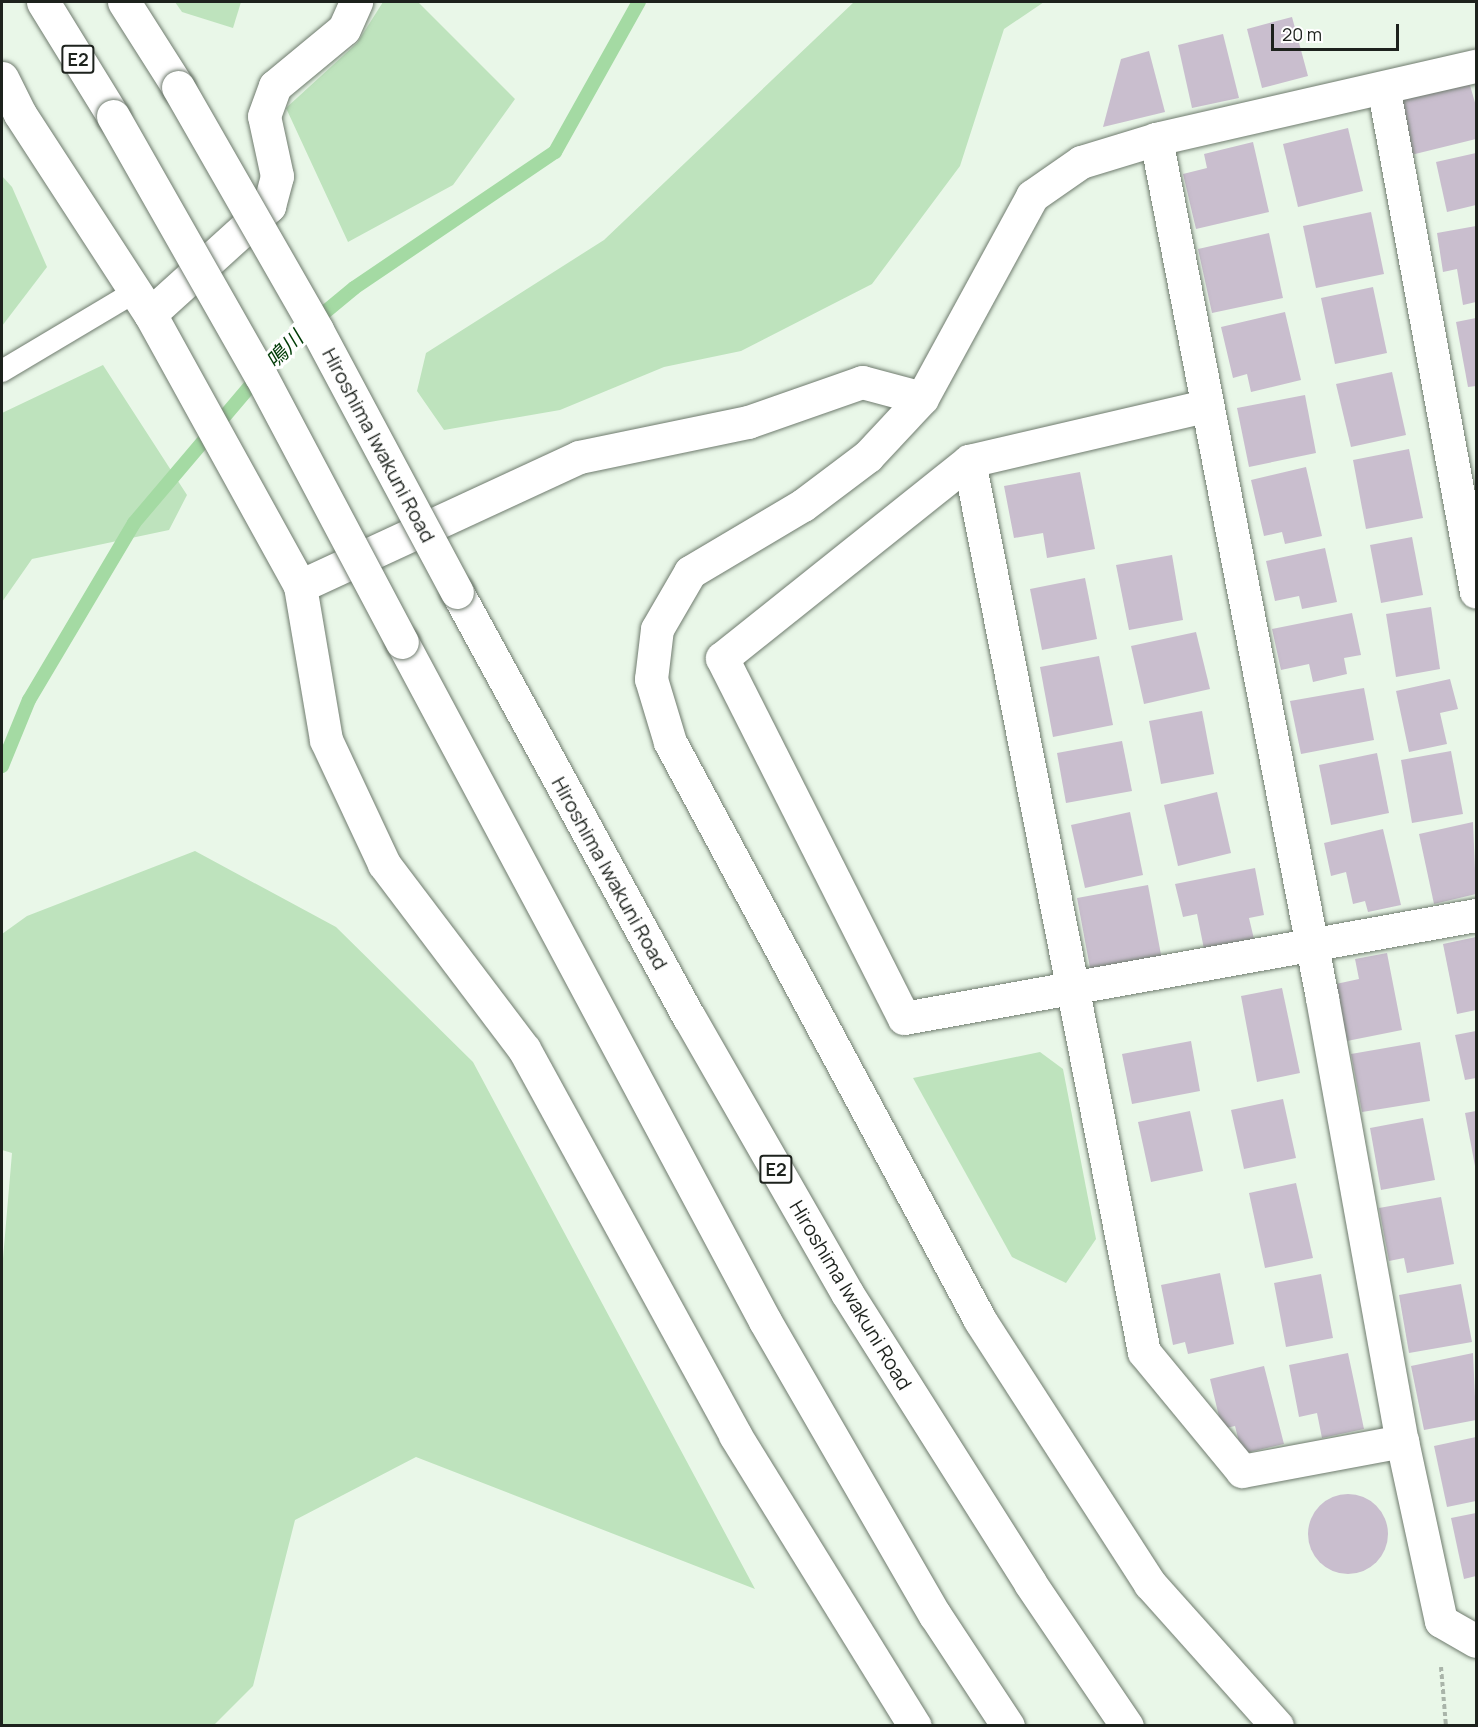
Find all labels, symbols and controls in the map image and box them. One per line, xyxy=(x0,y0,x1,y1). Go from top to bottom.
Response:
scale bar xyxy=(1274,12,1402,50)
text: 20 m xyxy=(1282,22,1322,46)
road number: E2 xyxy=(60,44,96,74)
water label: 鳴川 xyxy=(260,325,308,373)
street label: Hiroshima Iwakuni Road xyxy=(318,344,440,546)
street label: Hiroshima Iwakuni Road xyxy=(547,773,673,973)
road number: E2 xyxy=(758,1154,794,1184)
street label: Hiroshima Iwakuni Road xyxy=(785,1196,917,1394)

